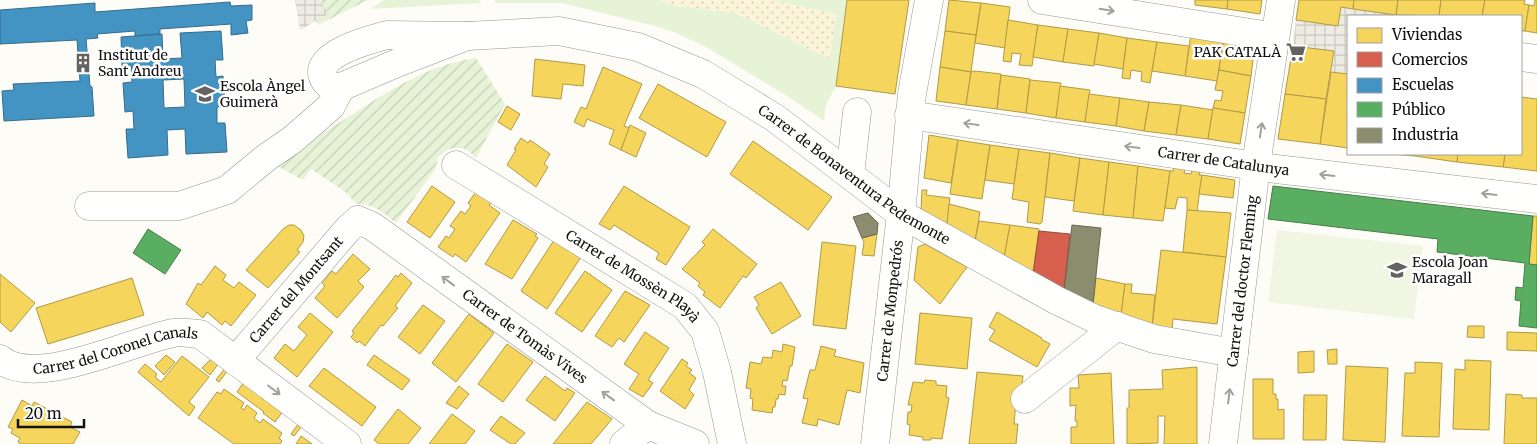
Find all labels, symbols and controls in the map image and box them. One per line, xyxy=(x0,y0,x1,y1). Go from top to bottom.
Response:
one-way arrow xyxy=(1099,5,1115,15)
legend xyxy=(1347,15,1522,155)
text: Viviendas xyxy=(1391,25,1462,44)
supermarket icon: PAK CATALÀ xyxy=(1285,41,1307,63)
place label: PAK CATALÀ xyxy=(1194,43,1281,61)
place label: Institut de Sant Andreu xyxy=(98,46,182,80)
text: Comercios xyxy=(1392,50,1468,69)
building icon: Institut de Sant Andreu xyxy=(72,52,94,74)
text: Escuelas xyxy=(1392,75,1454,94)
place label: Escola Àngel Guimerà xyxy=(220,77,306,111)
school or university icon: Escola Àngel Guimerà xyxy=(194,83,216,105)
text: Público xyxy=(1392,100,1446,119)
street label: Carrer de Bonaventura Pedemonte xyxy=(755,101,953,248)
one-way arrow xyxy=(963,119,979,129)
one-way arrow xyxy=(1256,122,1266,138)
text: Industria xyxy=(1392,125,1459,144)
one-way arrow xyxy=(1124,142,1140,152)
street label: Carrer de Catalunya xyxy=(1157,143,1291,180)
one-way arrow xyxy=(1319,170,1335,180)
one-way arrow xyxy=(1481,189,1497,199)
street label: Carrer del doctor Fleming xyxy=(1223,194,1261,368)
street label: Carrer de Mossèn Playà xyxy=(562,226,704,326)
street label: Carrer del Montsant xyxy=(245,232,347,347)
street label: Carrer de Monpedrós xyxy=(873,239,907,383)
place label: Escola Joan Maragall xyxy=(1412,253,1488,287)
school or university icon: Escola Joan Maragall xyxy=(1386,259,1408,281)
one-way arrow xyxy=(441,276,455,286)
street label: Carrer de Tomàs Vives xyxy=(459,285,591,388)
street label: Carrer del Coronel Canals xyxy=(33,323,199,378)
one-way arrow xyxy=(267,385,281,395)
one-way arrow xyxy=(1224,388,1234,404)
one-way arrow xyxy=(601,391,615,401)
scale bar xyxy=(18,396,84,428)
text: 20 m xyxy=(25,404,62,423)

